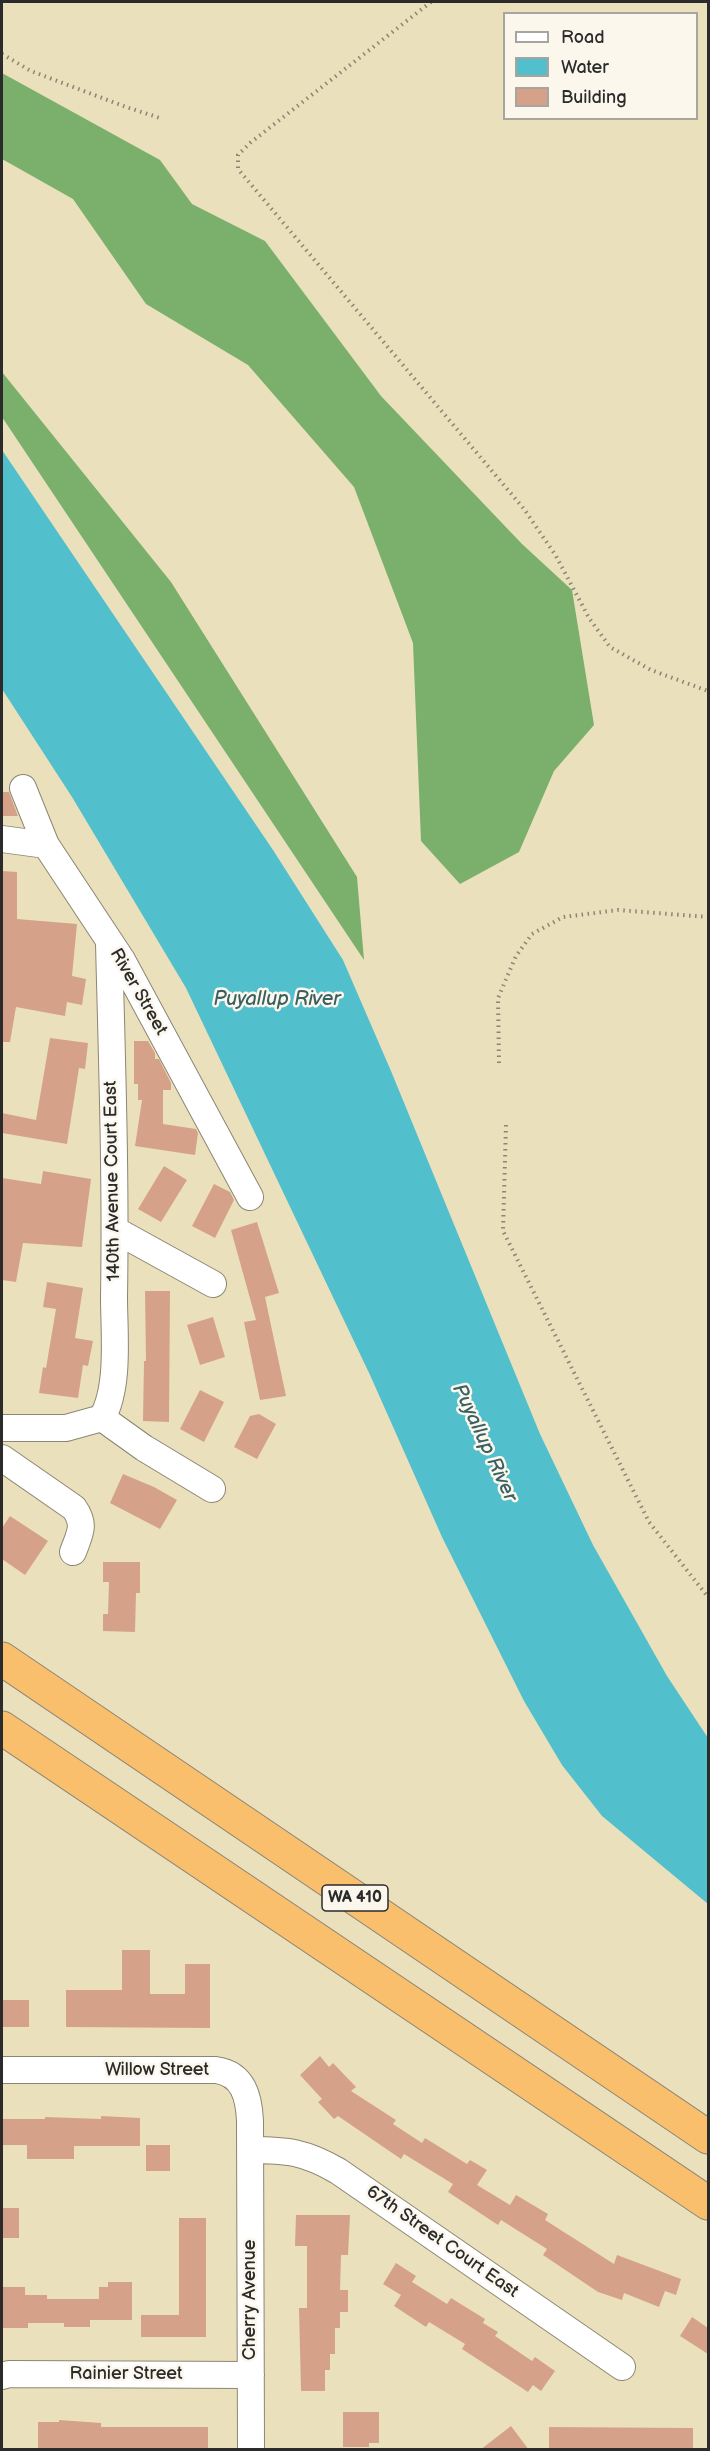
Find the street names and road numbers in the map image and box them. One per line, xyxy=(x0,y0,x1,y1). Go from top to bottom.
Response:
street label: River Street xyxy=(105,945,171,1039)
street label: 140th Avenue Court East xyxy=(100,1081,126,1281)
road number: WA 410 xyxy=(322,1885,388,1911)
street label: Willow Street xyxy=(105,2059,209,2081)
street label: 67th Street Court East xyxy=(362,2181,522,2303)
street label: Cherry Avenue xyxy=(239,2240,261,2360)
street label: Rainier Street xyxy=(69,2363,183,2385)

